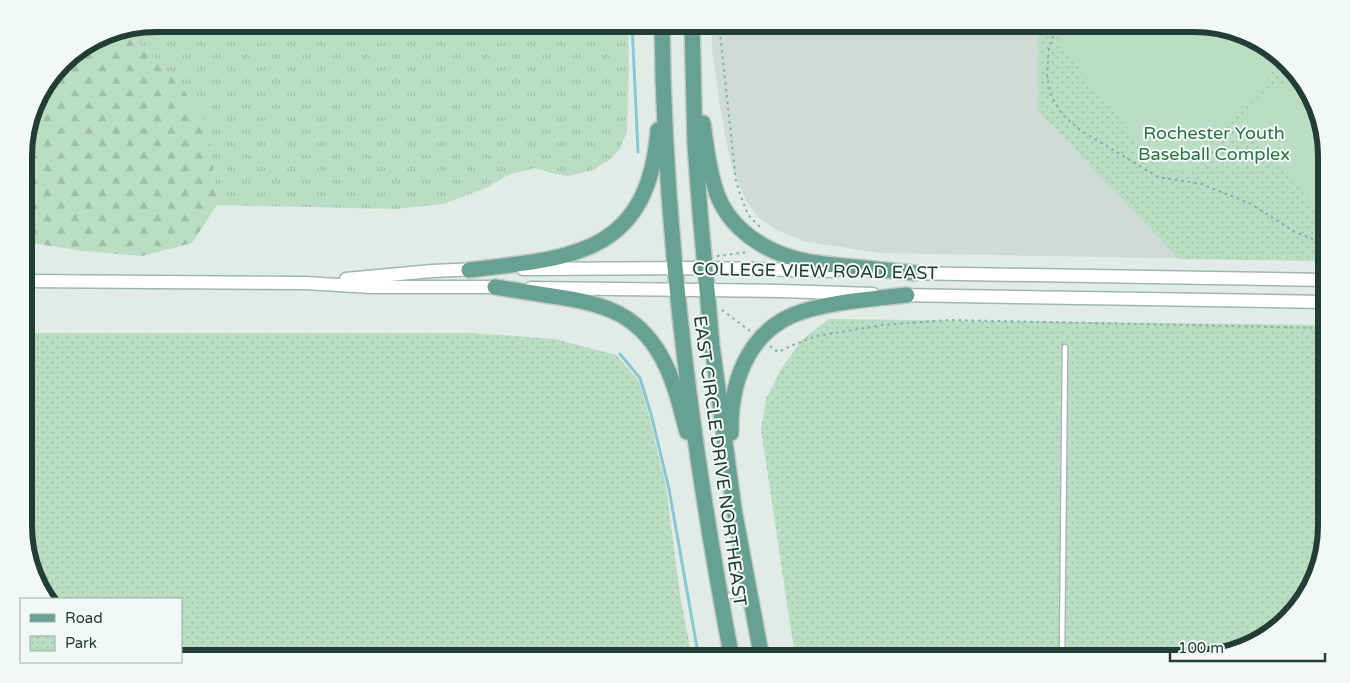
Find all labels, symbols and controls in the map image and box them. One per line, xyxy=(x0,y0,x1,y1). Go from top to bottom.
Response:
park label: Rochester Youth Baseball Complex xyxy=(1138,122,1290,165)
street label: COLLEGE VIEW ROAD EAST xyxy=(692,258,938,284)
street label: EAST CIRCLE DRIVE NORTHEAST xyxy=(689,314,751,608)
legend xyxy=(20,598,182,663)
text: Road xyxy=(65,609,103,627)
scale bar xyxy=(1170,630,1325,662)
text: Park xyxy=(65,634,97,652)
text: 100 m xyxy=(1178,639,1224,657)

